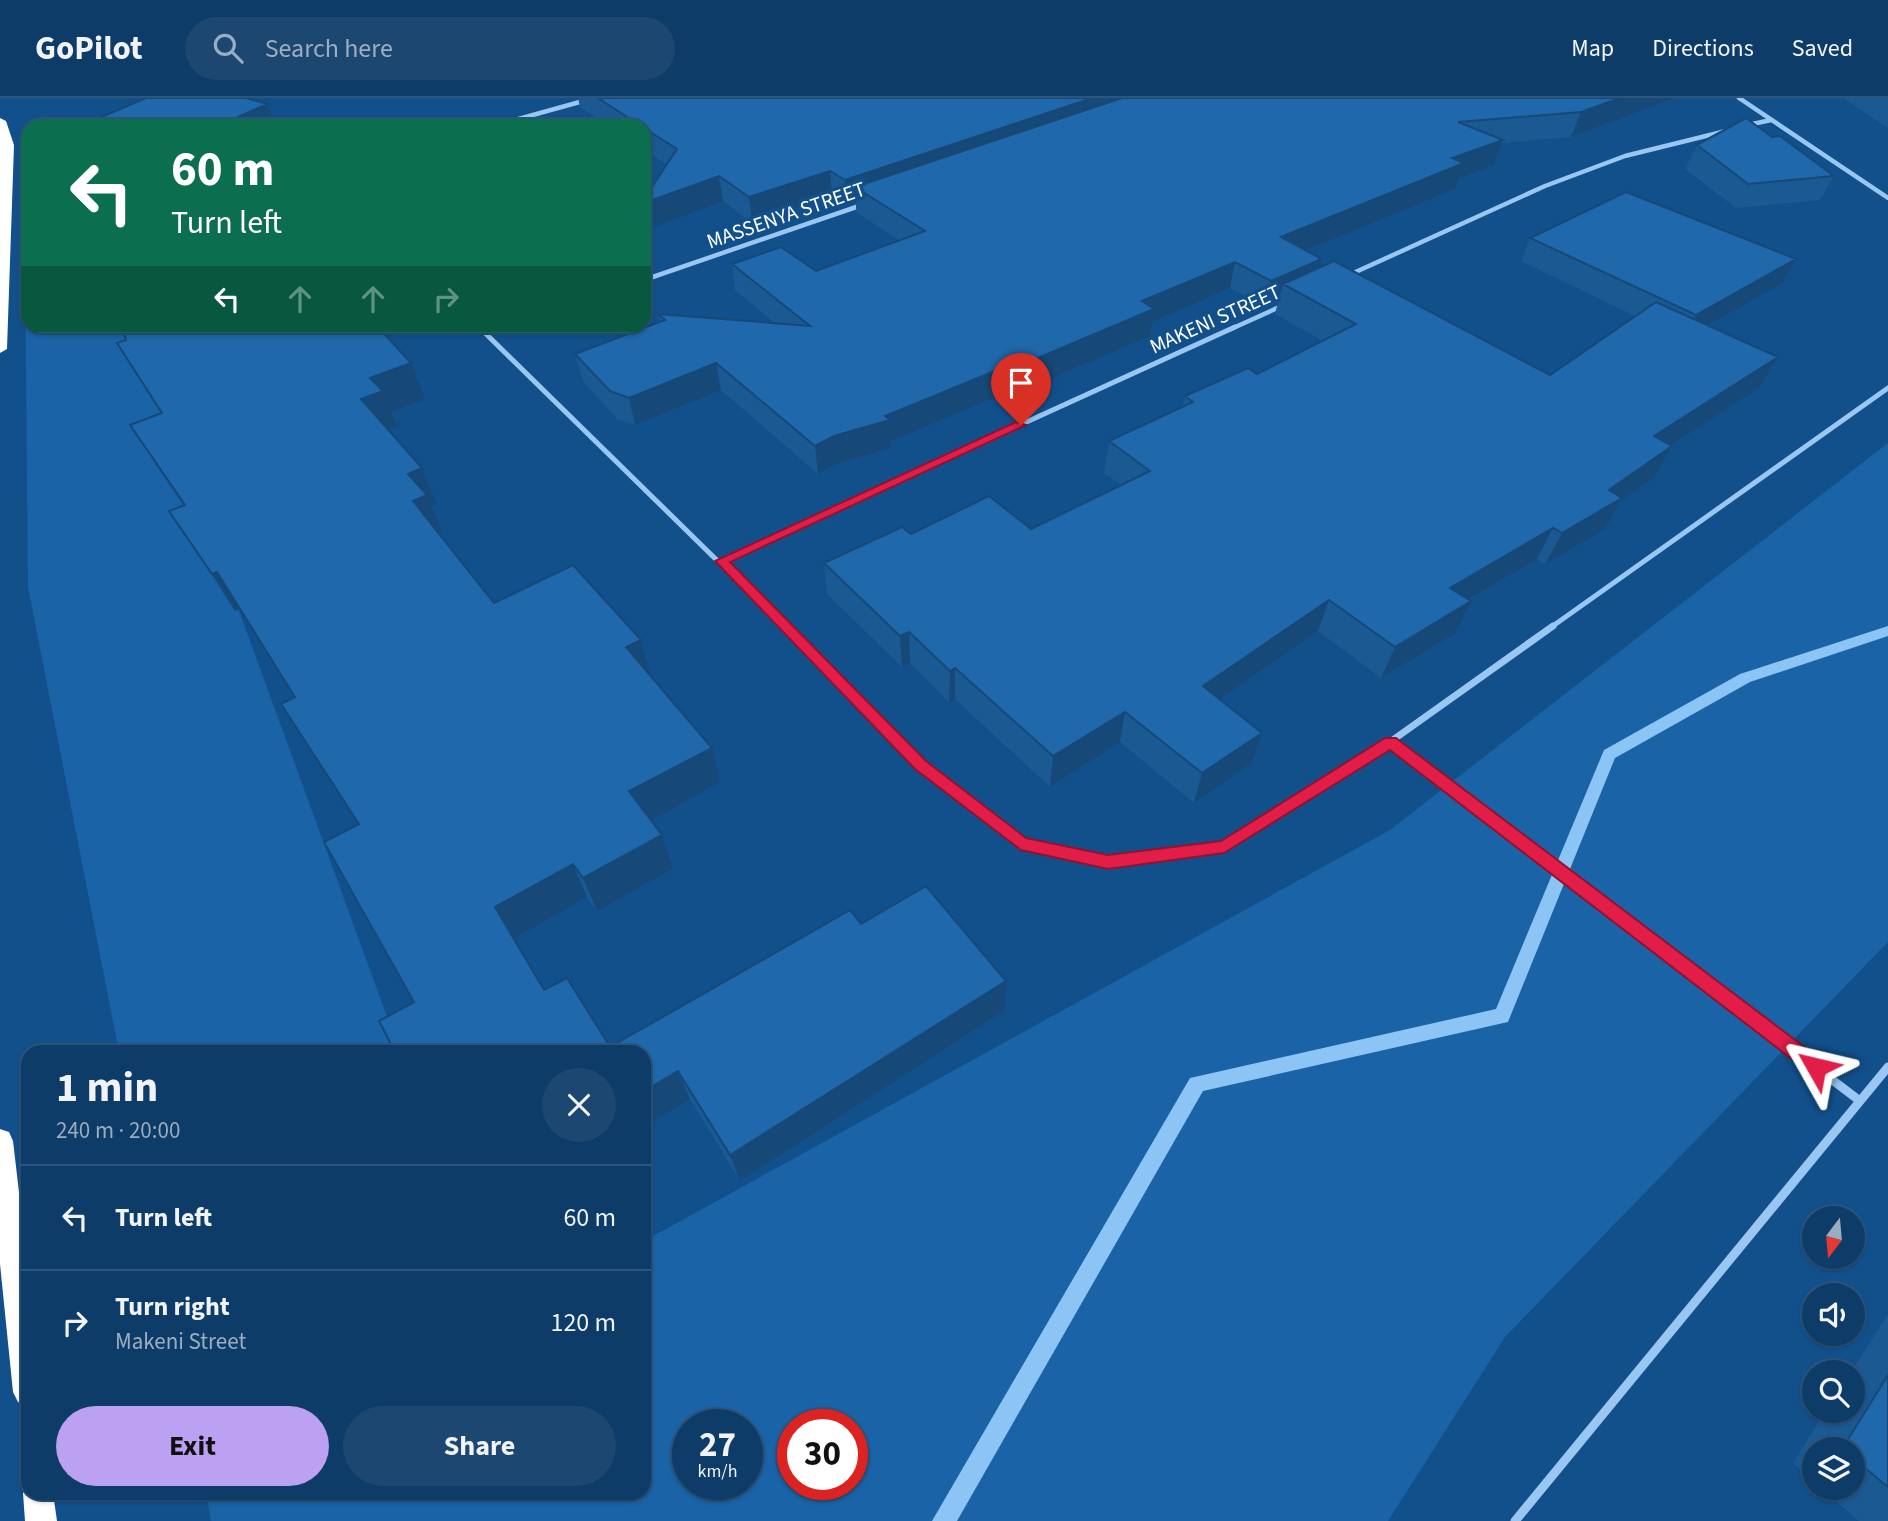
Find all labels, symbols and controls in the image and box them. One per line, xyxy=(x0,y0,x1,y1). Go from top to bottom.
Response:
search box xyxy=(185,17,675,80)
text: GoPilot xyxy=(35,25,143,72)
icon: search xyxy=(209,29,247,67)
text: Search here xyxy=(265,30,393,67)
text: Map xyxy=(1571,31,1614,66)
text: Directions xyxy=(1652,31,1754,66)
text: Saved xyxy=(1792,31,1853,66)
text: 60 m xyxy=(171,135,275,205)
icon: left xyxy=(56,147,147,238)
street label: MASSENYA STREET xyxy=(703,174,869,256)
text: Turn left xyxy=(171,200,282,246)
street label: MAKENI STREET xyxy=(1145,277,1285,361)
icon: left xyxy=(208,280,246,318)
icon: ahead xyxy=(281,280,319,318)
icon: ahead xyxy=(354,280,392,318)
icon: right xyxy=(427,280,465,318)
pin xyxy=(991,353,1051,425)
icon: arrive xyxy=(1002,364,1040,402)
position arrow xyxy=(1779,1030,1853,1104)
text: 1 min xyxy=(56,1058,158,1118)
button: close xyxy=(542,1068,616,1142)
text: 240 m · 20:00 xyxy=(56,1114,180,1147)
icon: left xyxy=(56,1199,94,1237)
text: Turn left xyxy=(115,1199,212,1236)
text: 60 m xyxy=(563,1199,616,1236)
north arrow xyxy=(1802,1206,1866,1269)
map controls xyxy=(1802,1206,1865,1500)
button: sound xyxy=(1802,1283,1865,1346)
text: Turn right xyxy=(115,1288,230,1325)
icon: right xyxy=(56,1304,94,1342)
text: 120 m xyxy=(550,1304,616,1341)
text: Makeni Street xyxy=(115,1325,246,1358)
button: search xyxy=(1802,1360,1865,1423)
button: Exit xyxy=(56,1406,329,1486)
button: Share xyxy=(343,1406,616,1486)
speed limit sign: 30 xyxy=(777,1409,868,1500)
text: 27 xyxy=(699,1420,736,1470)
button: layers xyxy=(1802,1437,1865,1500)
text: km/h xyxy=(698,1459,737,1484)

